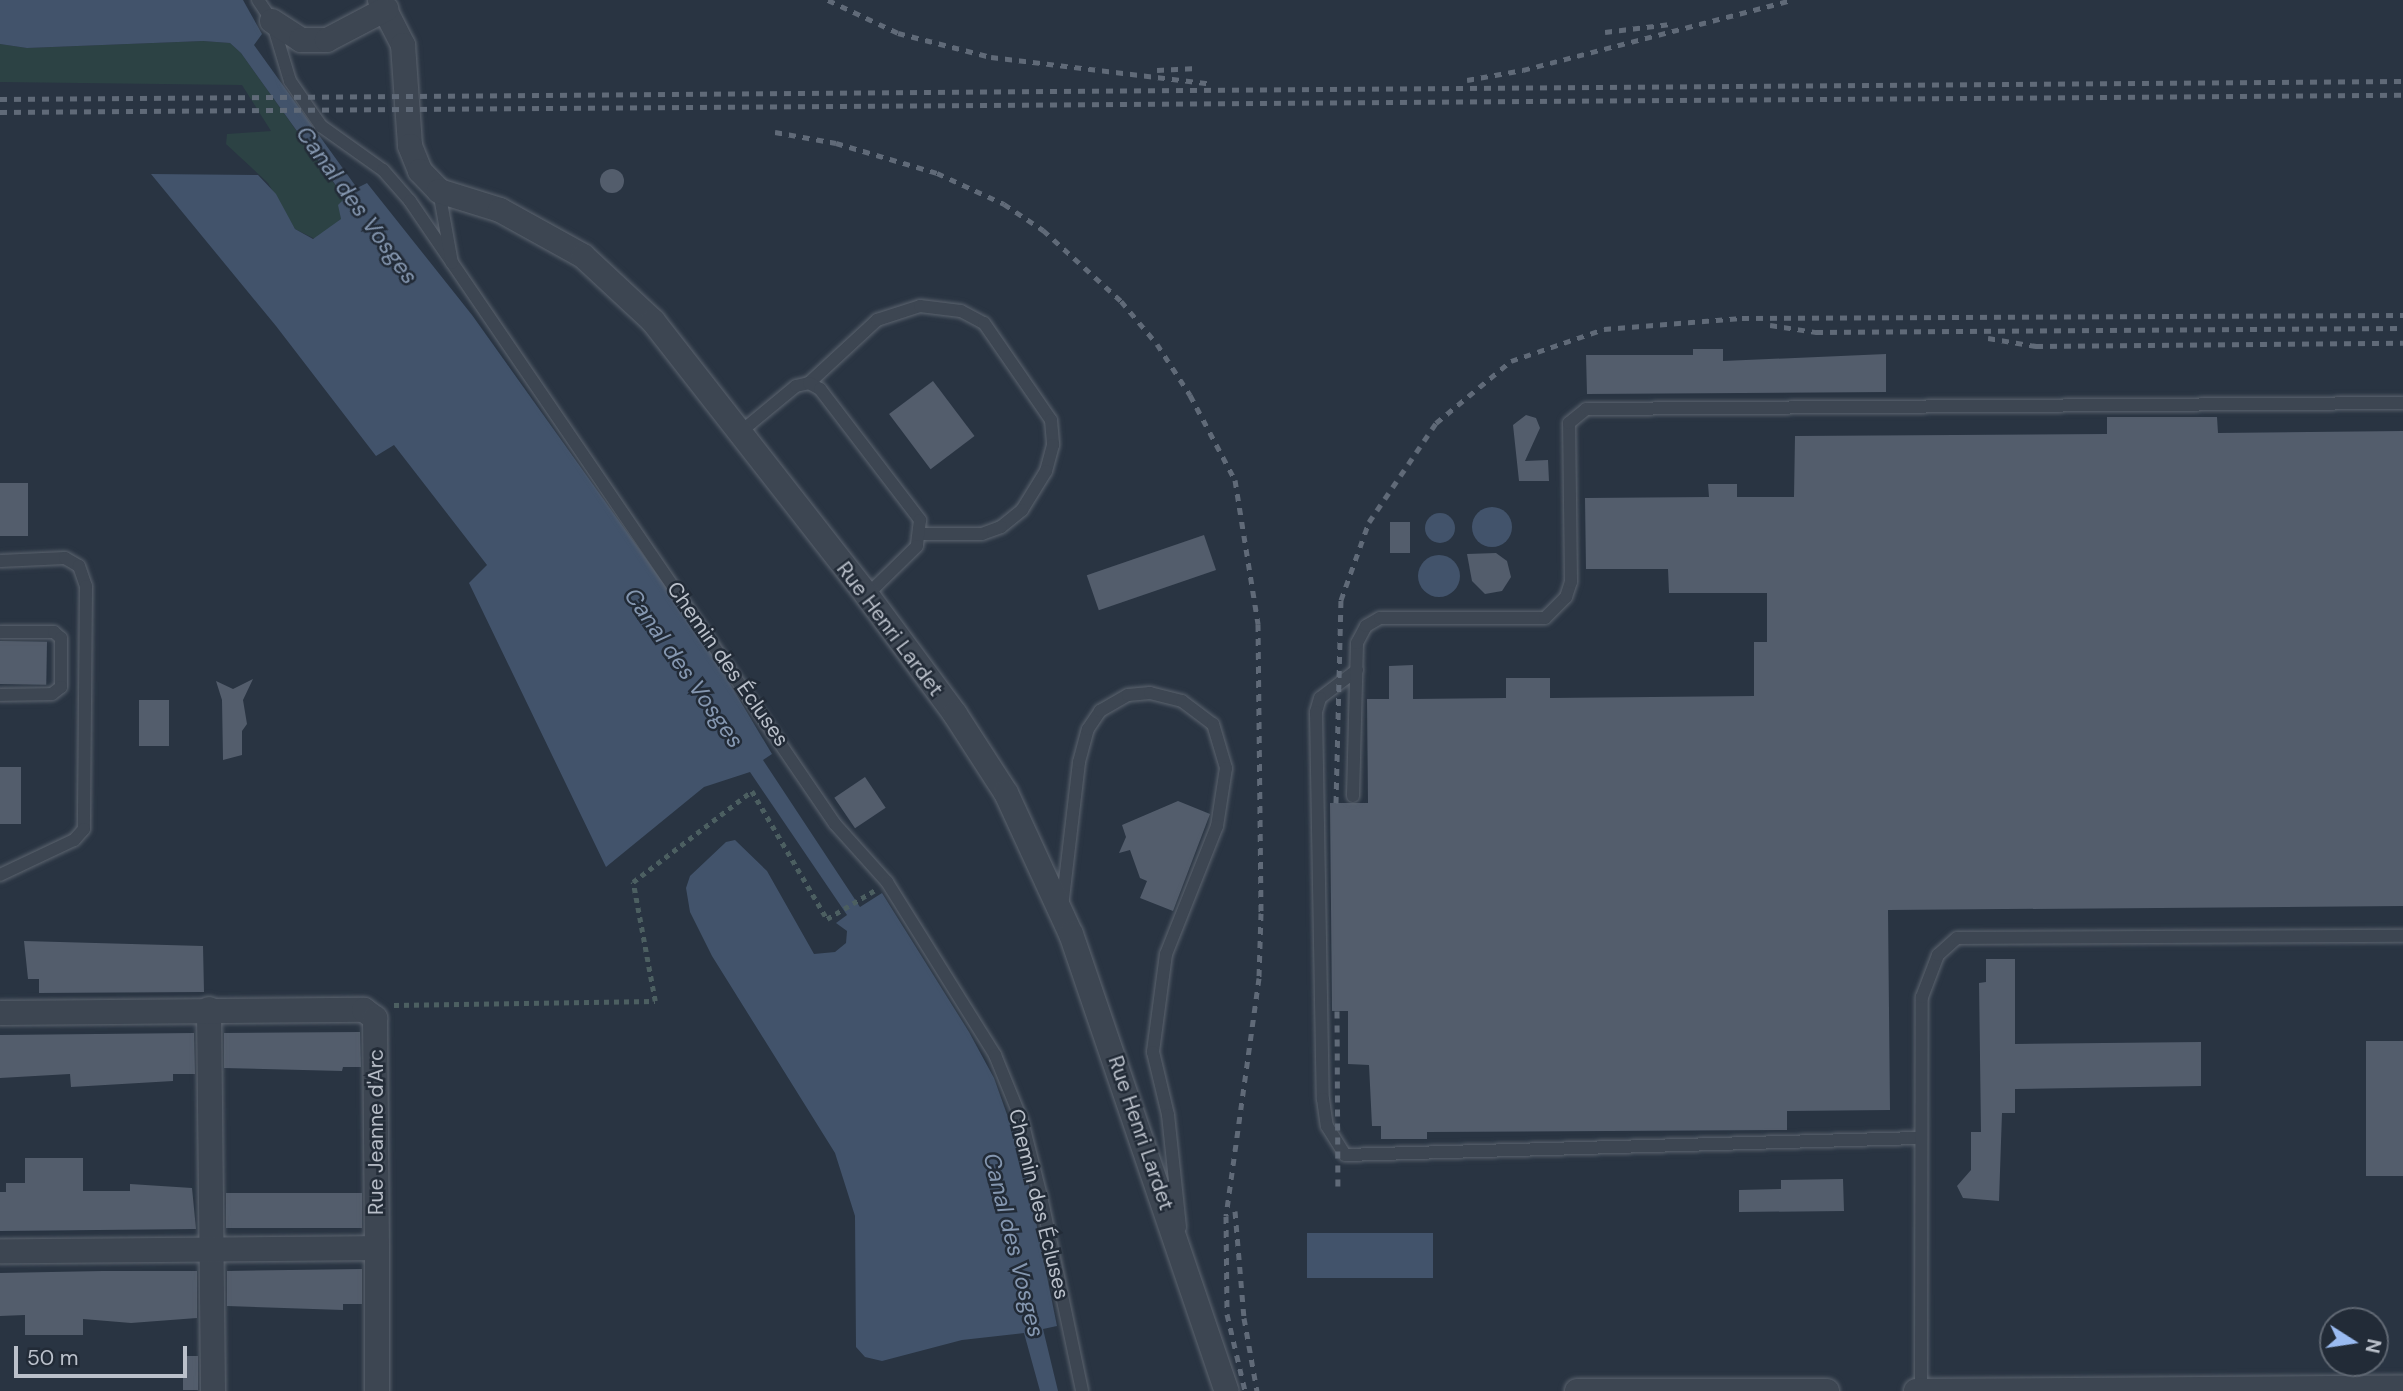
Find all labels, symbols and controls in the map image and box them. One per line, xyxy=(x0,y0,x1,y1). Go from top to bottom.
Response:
water label: Canal des Vosges xyxy=(290,120,424,290)
street label: Rue Henri Lardet xyxy=(831,557,949,701)
street label: Chemin des Écluses xyxy=(662,577,794,751)
water label: Canal des Vosges xyxy=(619,583,749,753)
street label: Rue Jeanne d'Arc xyxy=(363,1049,389,1215)
street label: Rue Henri Lardet xyxy=(1103,1053,1179,1213)
street label: Chemin des Écluses xyxy=(1003,1106,1075,1302)
water label: Canal des Vosges xyxy=(978,1150,1050,1340)
north arrow xyxy=(2319,1307,2389,1377)
scale bar xyxy=(18,1332,191,1376)
text: N xyxy=(2359,1337,2387,1355)
text: 50 m xyxy=(27,1344,78,1372)

